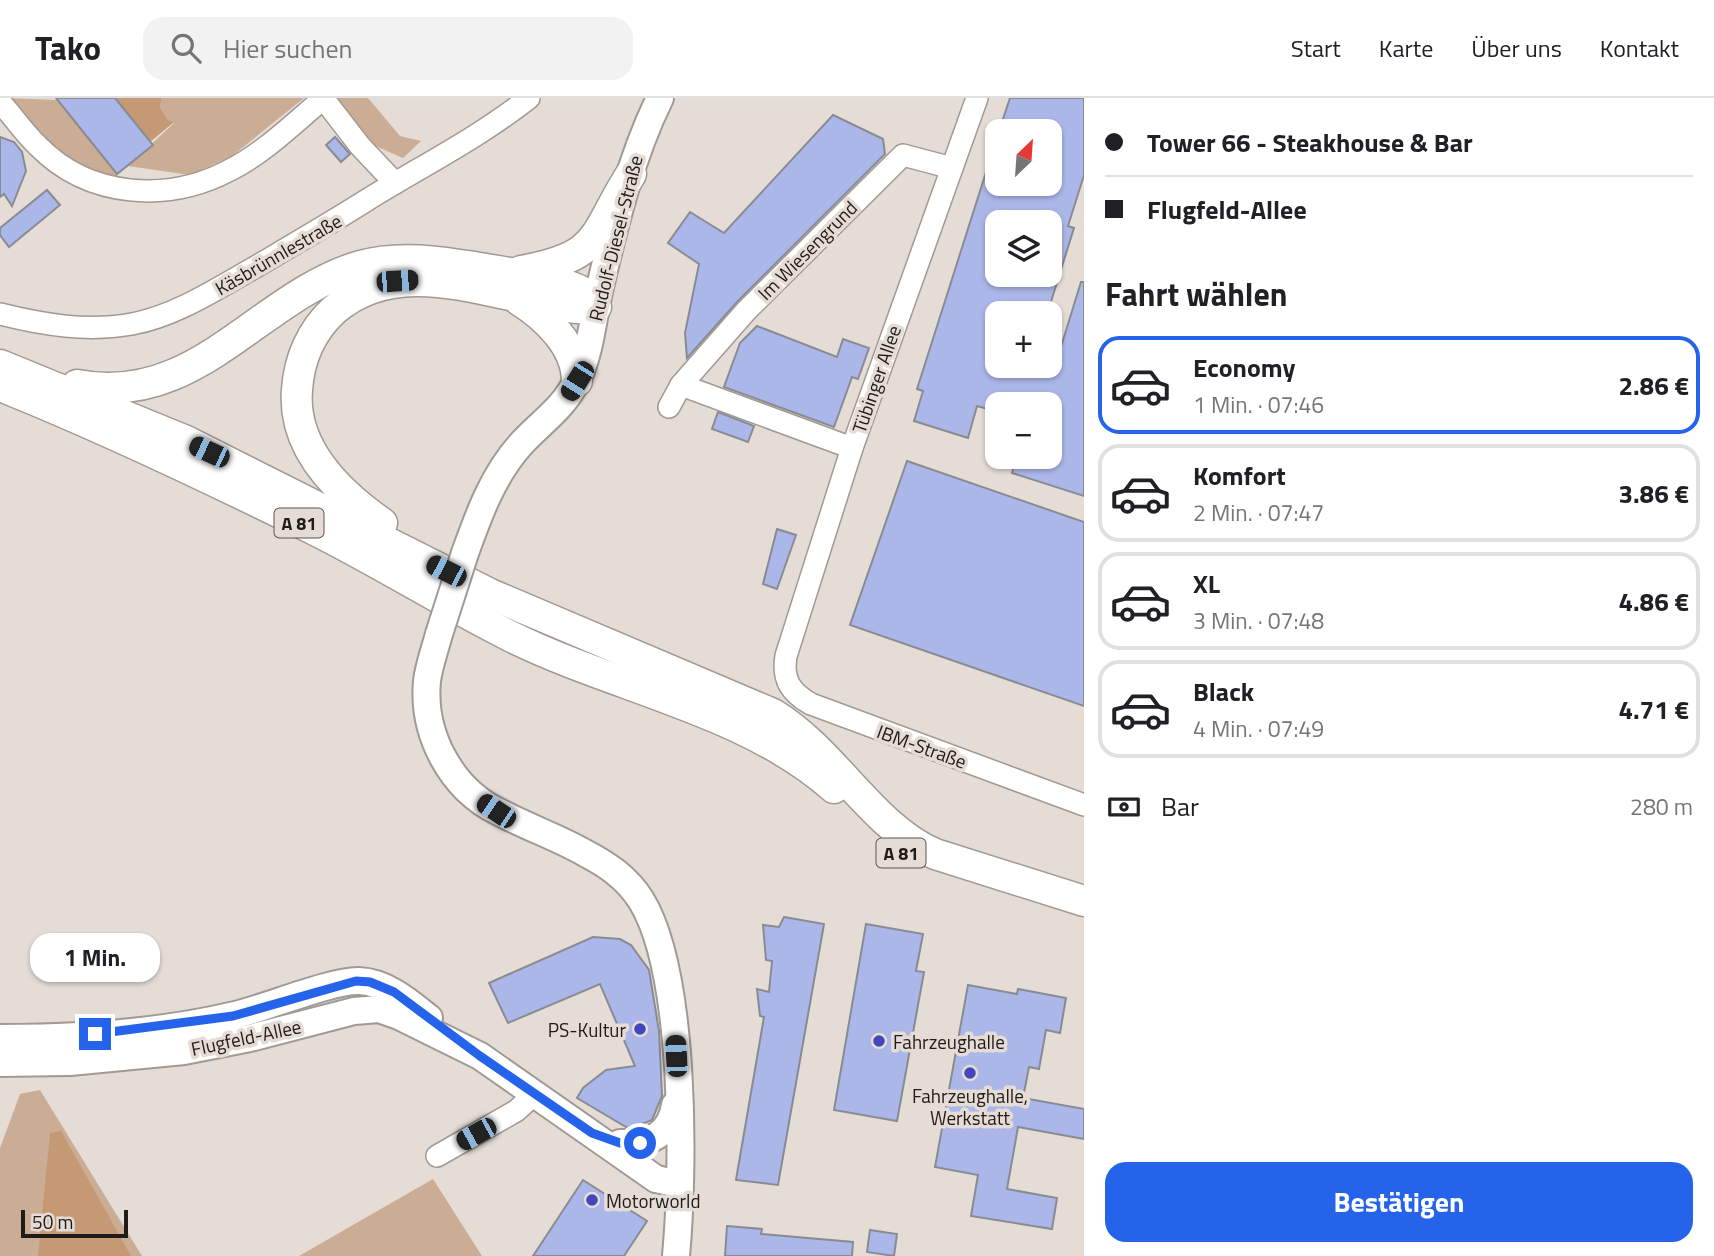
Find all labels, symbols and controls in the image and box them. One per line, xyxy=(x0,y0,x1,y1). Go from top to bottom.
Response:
search box xyxy=(143,17,633,80)
text: Tako xyxy=(35,23,101,73)
icon: search xyxy=(167,29,205,67)
text: Hier suchen xyxy=(223,29,353,68)
text: Start xyxy=(1291,30,1341,66)
text: Karte xyxy=(1379,30,1433,66)
text: Über uns xyxy=(1471,30,1562,66)
text: Kontakt xyxy=(1600,30,1679,66)
north arrow xyxy=(985,119,1062,196)
map controls xyxy=(985,119,1062,469)
text: Tower 66 - Steakhouse & Bar xyxy=(1147,123,1473,162)
street label: Rudolf-Diesel-Straße xyxy=(580,152,650,324)
text: Flugfeld-Allee xyxy=(1147,190,1307,229)
street label: Im Wiesengrund xyxy=(751,194,863,306)
street label: Käsbrünnlestraße xyxy=(209,206,347,302)
button: layers xyxy=(985,210,1062,287)
car xyxy=(376,269,419,293)
text: Fahrt wählen xyxy=(1105,270,1288,318)
button: + xyxy=(985,301,1062,378)
street label: Tübinger Allee xyxy=(844,321,908,437)
text: Economy xyxy=(1193,348,1295,387)
icon: car xyxy=(1109,354,1172,417)
car xyxy=(557,358,598,404)
text: 2.86 € xyxy=(1618,366,1689,405)
text: 1 Min. · 07:46 xyxy=(1193,387,1324,422)
button: − xyxy=(985,392,1062,469)
car xyxy=(186,434,233,470)
text: Komfort xyxy=(1193,456,1286,495)
icon: car xyxy=(1109,462,1172,525)
text: 3.86 € xyxy=(1618,474,1689,513)
text: 2 Min. · 07:47 xyxy=(1193,495,1324,530)
road number: A 81 xyxy=(274,508,324,538)
car xyxy=(423,552,470,590)
text: XL xyxy=(1193,564,1220,603)
icon: car xyxy=(1109,570,1172,633)
text: 4.86 € xyxy=(1618,582,1689,621)
text: 3 Min. · 07:48 xyxy=(1193,603,1324,638)
text: Black xyxy=(1193,672,1254,711)
icon: car xyxy=(1109,678,1172,741)
text: 4.71 € xyxy=(1618,690,1689,729)
text: 4 Min. · 07:49 xyxy=(1193,711,1324,746)
street label: IBM-Straße xyxy=(873,716,971,776)
text: Bar xyxy=(1161,787,1199,826)
icon: cash xyxy=(1105,788,1143,826)
text: 280 m xyxy=(1630,789,1693,824)
car xyxy=(473,791,520,831)
road number: A 81 xyxy=(876,838,926,868)
callout: 1 Min. xyxy=(30,932,160,982)
text: 1 Min. xyxy=(64,940,126,975)
street label: Flugfeld-Allee xyxy=(188,1011,304,1063)
place label: PS-Kultur xyxy=(548,1015,626,1044)
route end xyxy=(79,1018,111,1050)
marker: PS-Kultur xyxy=(632,1021,648,1037)
place label: Fahrzeughalle xyxy=(893,1027,1005,1056)
marker: Fahrzeughalle xyxy=(871,1033,887,1049)
car xyxy=(665,1034,688,1078)
marker: Fahrzeughalle, Werkstatt xyxy=(962,1065,978,1081)
place label: Fahrzeughalle, Werkstatt xyxy=(912,1081,1028,1132)
car xyxy=(453,1115,500,1153)
route start xyxy=(624,1127,656,1159)
button: Bestätigen xyxy=(1105,1162,1693,1242)
place label: Motorworld xyxy=(606,1186,701,1215)
marker: Motorworld xyxy=(584,1192,600,1208)
scale bar xyxy=(21,1207,128,1239)
text: 50 m xyxy=(32,1207,73,1236)

